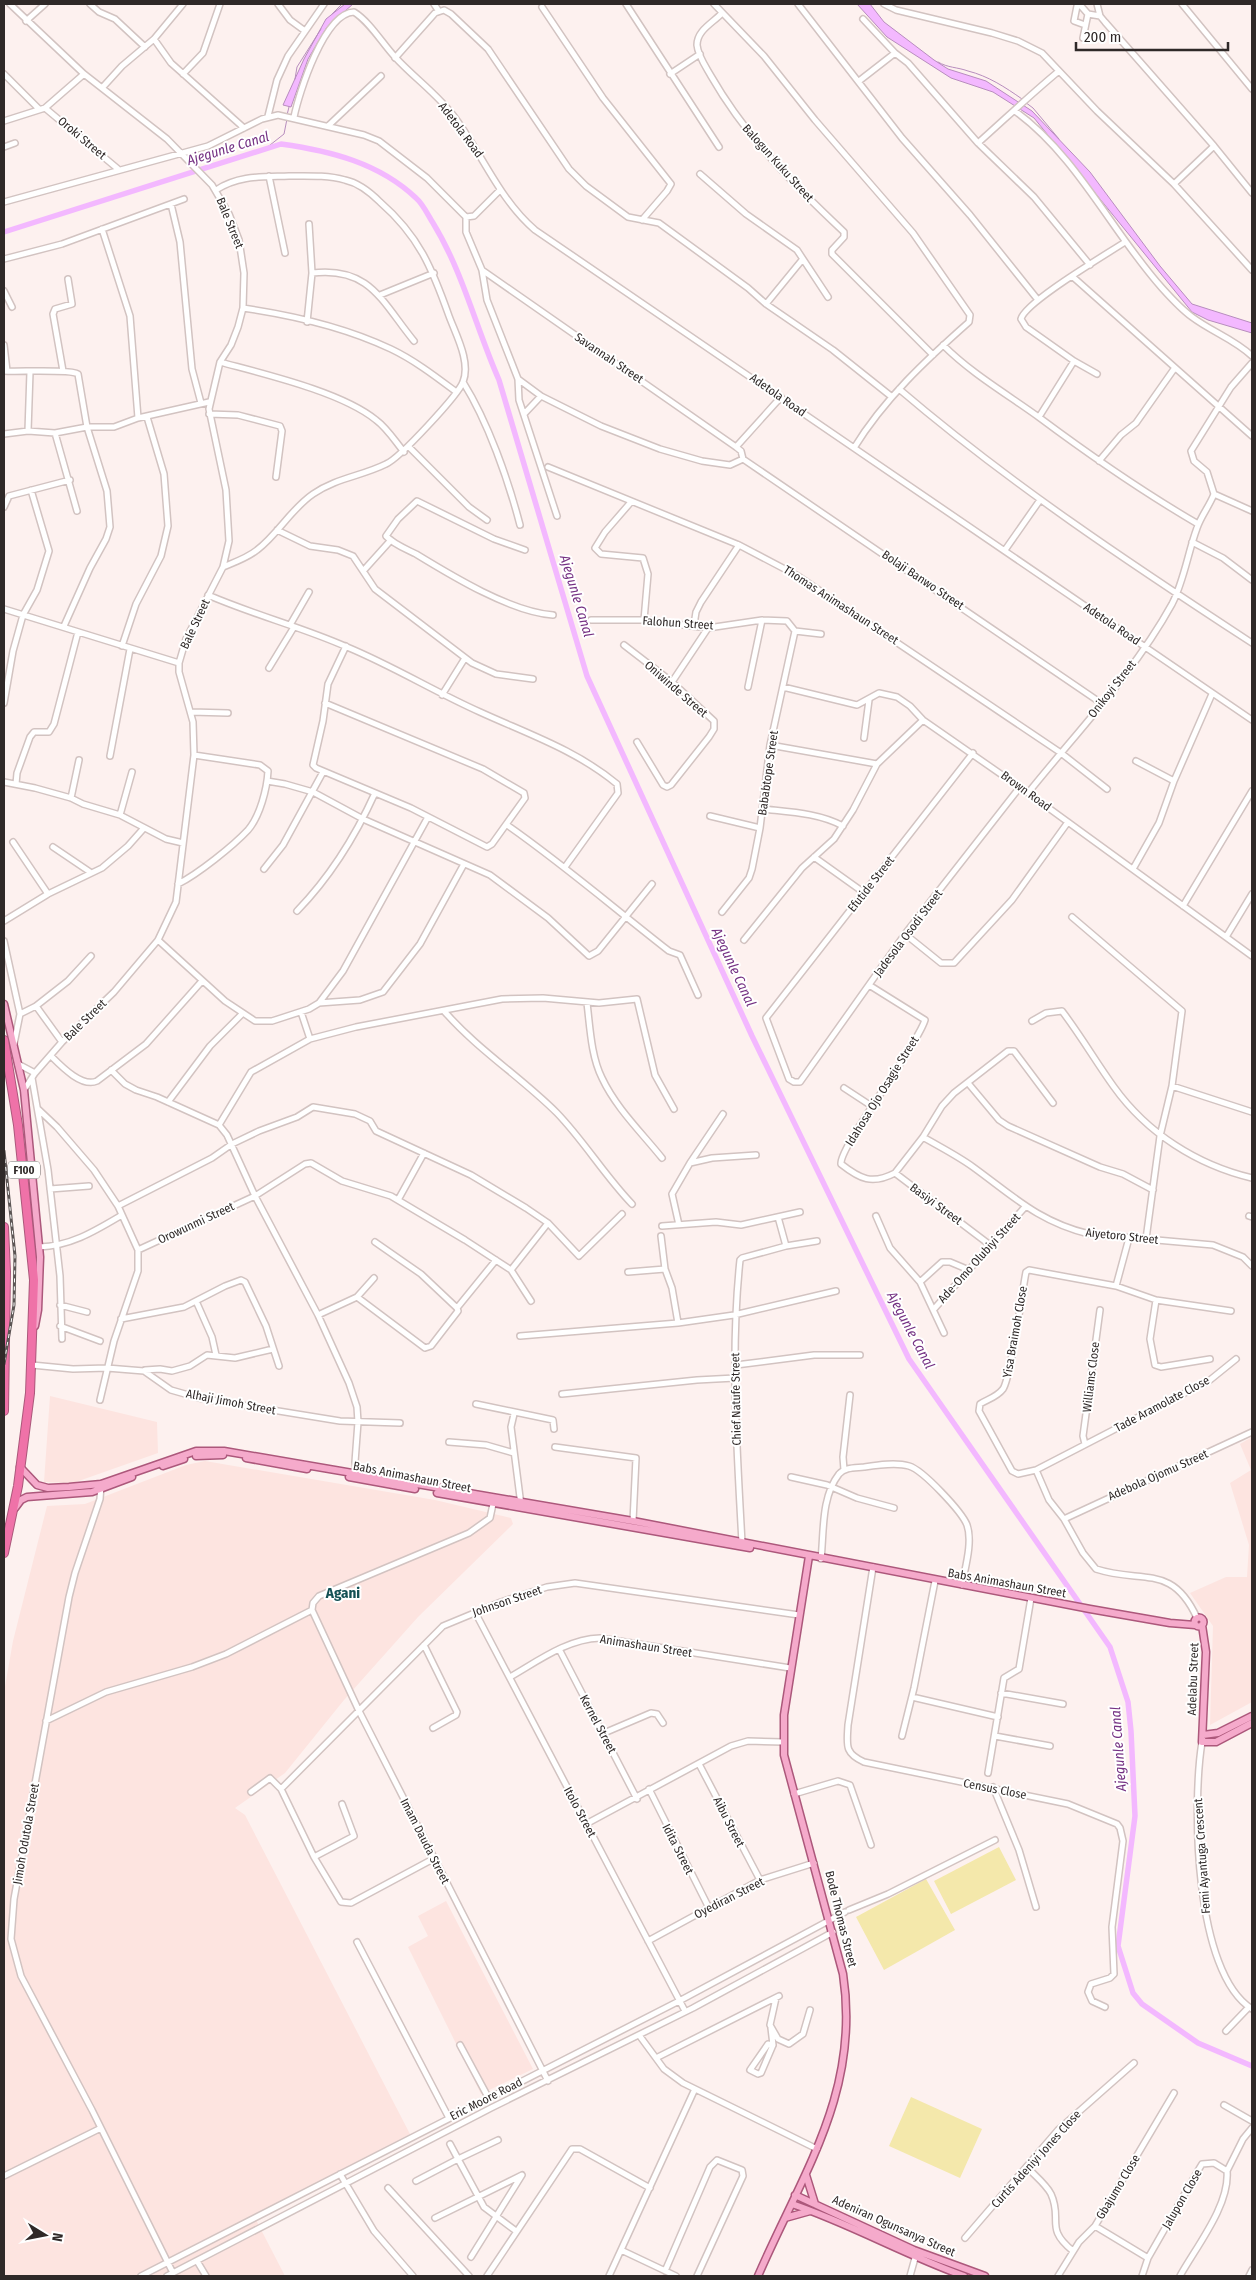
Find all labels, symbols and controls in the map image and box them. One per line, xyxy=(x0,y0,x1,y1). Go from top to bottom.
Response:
scale bar xyxy=(1076,20,1228,52)
text: 200 m xyxy=(1084,28,1121,46)
street label: Adetola Road xyxy=(436,100,486,160)
street label: Oroki Street xyxy=(55,114,109,162)
street label: Balogun Kuku Street xyxy=(740,121,816,205)
water label: Ajegunle Canal xyxy=(184,128,272,169)
street label: Bale Street xyxy=(213,195,247,251)
street label: Savannah Street xyxy=(572,330,646,386)
street label: Adetola Road xyxy=(747,371,809,419)
street label: Bolaji Banwo Street xyxy=(879,547,967,613)
water label: Ajegunle Canal xyxy=(556,552,597,640)
street label: Thomas Animashaun Street xyxy=(781,563,901,647)
street label: Bale Street xyxy=(177,597,213,651)
street label: Adetola Road xyxy=(1081,600,1143,648)
street label: Falohun Street xyxy=(642,614,714,632)
street label: Onikoyi Street xyxy=(1085,657,1139,721)
street label: Oniwinde Street xyxy=(642,658,710,720)
street label: Bababtope Street xyxy=(755,730,781,816)
street label: Brown Road xyxy=(998,768,1054,814)
street label: Efutide Street xyxy=(845,853,897,915)
street label: Jadesola Osodi Street xyxy=(871,887,945,979)
water label: Ajegunle Canal xyxy=(707,924,759,1010)
street label: Bale Street xyxy=(61,996,109,1044)
street label: Idahosa Ojo Osagie Street xyxy=(842,1033,922,1148)
road number: F100 xyxy=(8,1162,40,1178)
street label: Basiyi Street xyxy=(907,1180,965,1228)
street label: Orowunmi Street xyxy=(156,1199,237,1247)
street label: Ade-Omo Olubiyi Street xyxy=(935,1210,1023,1306)
street label: Aiyetoro Street xyxy=(1085,1225,1159,1247)
street label: Yisa Braimoh Close xyxy=(1000,1285,1030,1379)
water label: Ajegunle Canal xyxy=(883,1288,938,1372)
street label: Williams Close xyxy=(1080,1341,1102,1413)
street label: Chief Natufe Street xyxy=(728,1352,744,1446)
street label: Tade Aramolate Close xyxy=(1112,1373,1212,1435)
street label: Alhaji Jimoh Street xyxy=(185,1386,277,1418)
street label: Adebola Ojomu Street xyxy=(1106,1447,1210,1503)
street label: Babs Animashaun Street xyxy=(352,1459,472,1495)
street label: Babs Animashaun Street xyxy=(947,1566,1067,1600)
street label: Johnson Street xyxy=(471,1583,544,1619)
district label: Agani xyxy=(325,1584,360,1602)
street label: Animashaun Street xyxy=(599,1632,693,1660)
street label: Adelabu Street xyxy=(1185,1642,1201,1716)
street label: Kernel Street xyxy=(577,1692,619,1756)
water label: Ajegunle Canal xyxy=(1107,1706,1130,1793)
street label: Census Close xyxy=(962,1776,1028,1802)
street label: Jimoh Odutola Street xyxy=(10,1782,42,1886)
street label: Itolo Street xyxy=(561,1784,599,1840)
street label: Aibu Street xyxy=(710,1795,748,1849)
street label: Imam Dauda Street xyxy=(397,1796,453,1886)
street label: Femi Ayantuga Crescent xyxy=(1191,1798,1213,1914)
street label: Idita Street xyxy=(659,1821,697,1877)
street label: Bode Thomas Street xyxy=(822,1869,860,1969)
street label: Oyediran Street xyxy=(692,1874,766,1922)
street label: Eric Moore Road xyxy=(447,2075,525,2123)
street label: Curtis Adeniyi Jones Close xyxy=(988,2107,1084,2211)
street label: Gbajumo Close xyxy=(1093,2152,1143,2222)
street label: Jalupon Close xyxy=(1159,2167,1205,2231)
street label: Adeniran Ogunsanya Street xyxy=(830,2193,958,2259)
north arrow xyxy=(20,2210,70,2260)
text: N xyxy=(48,2232,66,2243)

